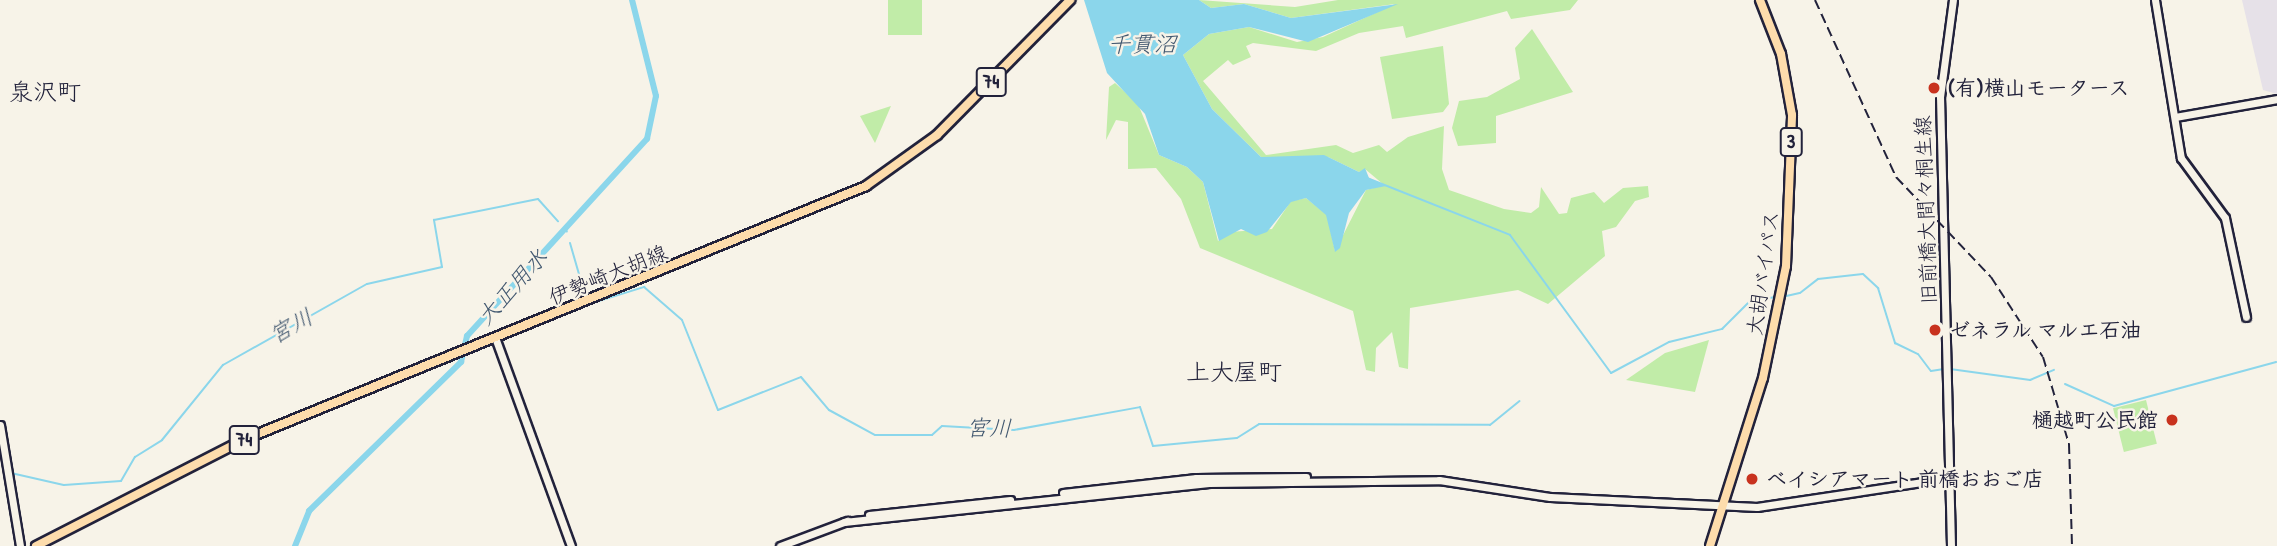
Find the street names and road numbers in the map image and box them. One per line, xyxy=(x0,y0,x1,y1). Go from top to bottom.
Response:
road number: 74 xyxy=(975,66,1007,97)
street label: 旧前橋大間々桐生線 xyxy=(1910,115,1942,305)
road number: 3 xyxy=(1779,126,1803,158)
street label: 大胡バイパス xyxy=(1742,209,1784,337)
street label: 伊勢崎大胡線 xyxy=(545,240,671,310)
road number: 74 xyxy=(228,424,260,456)

